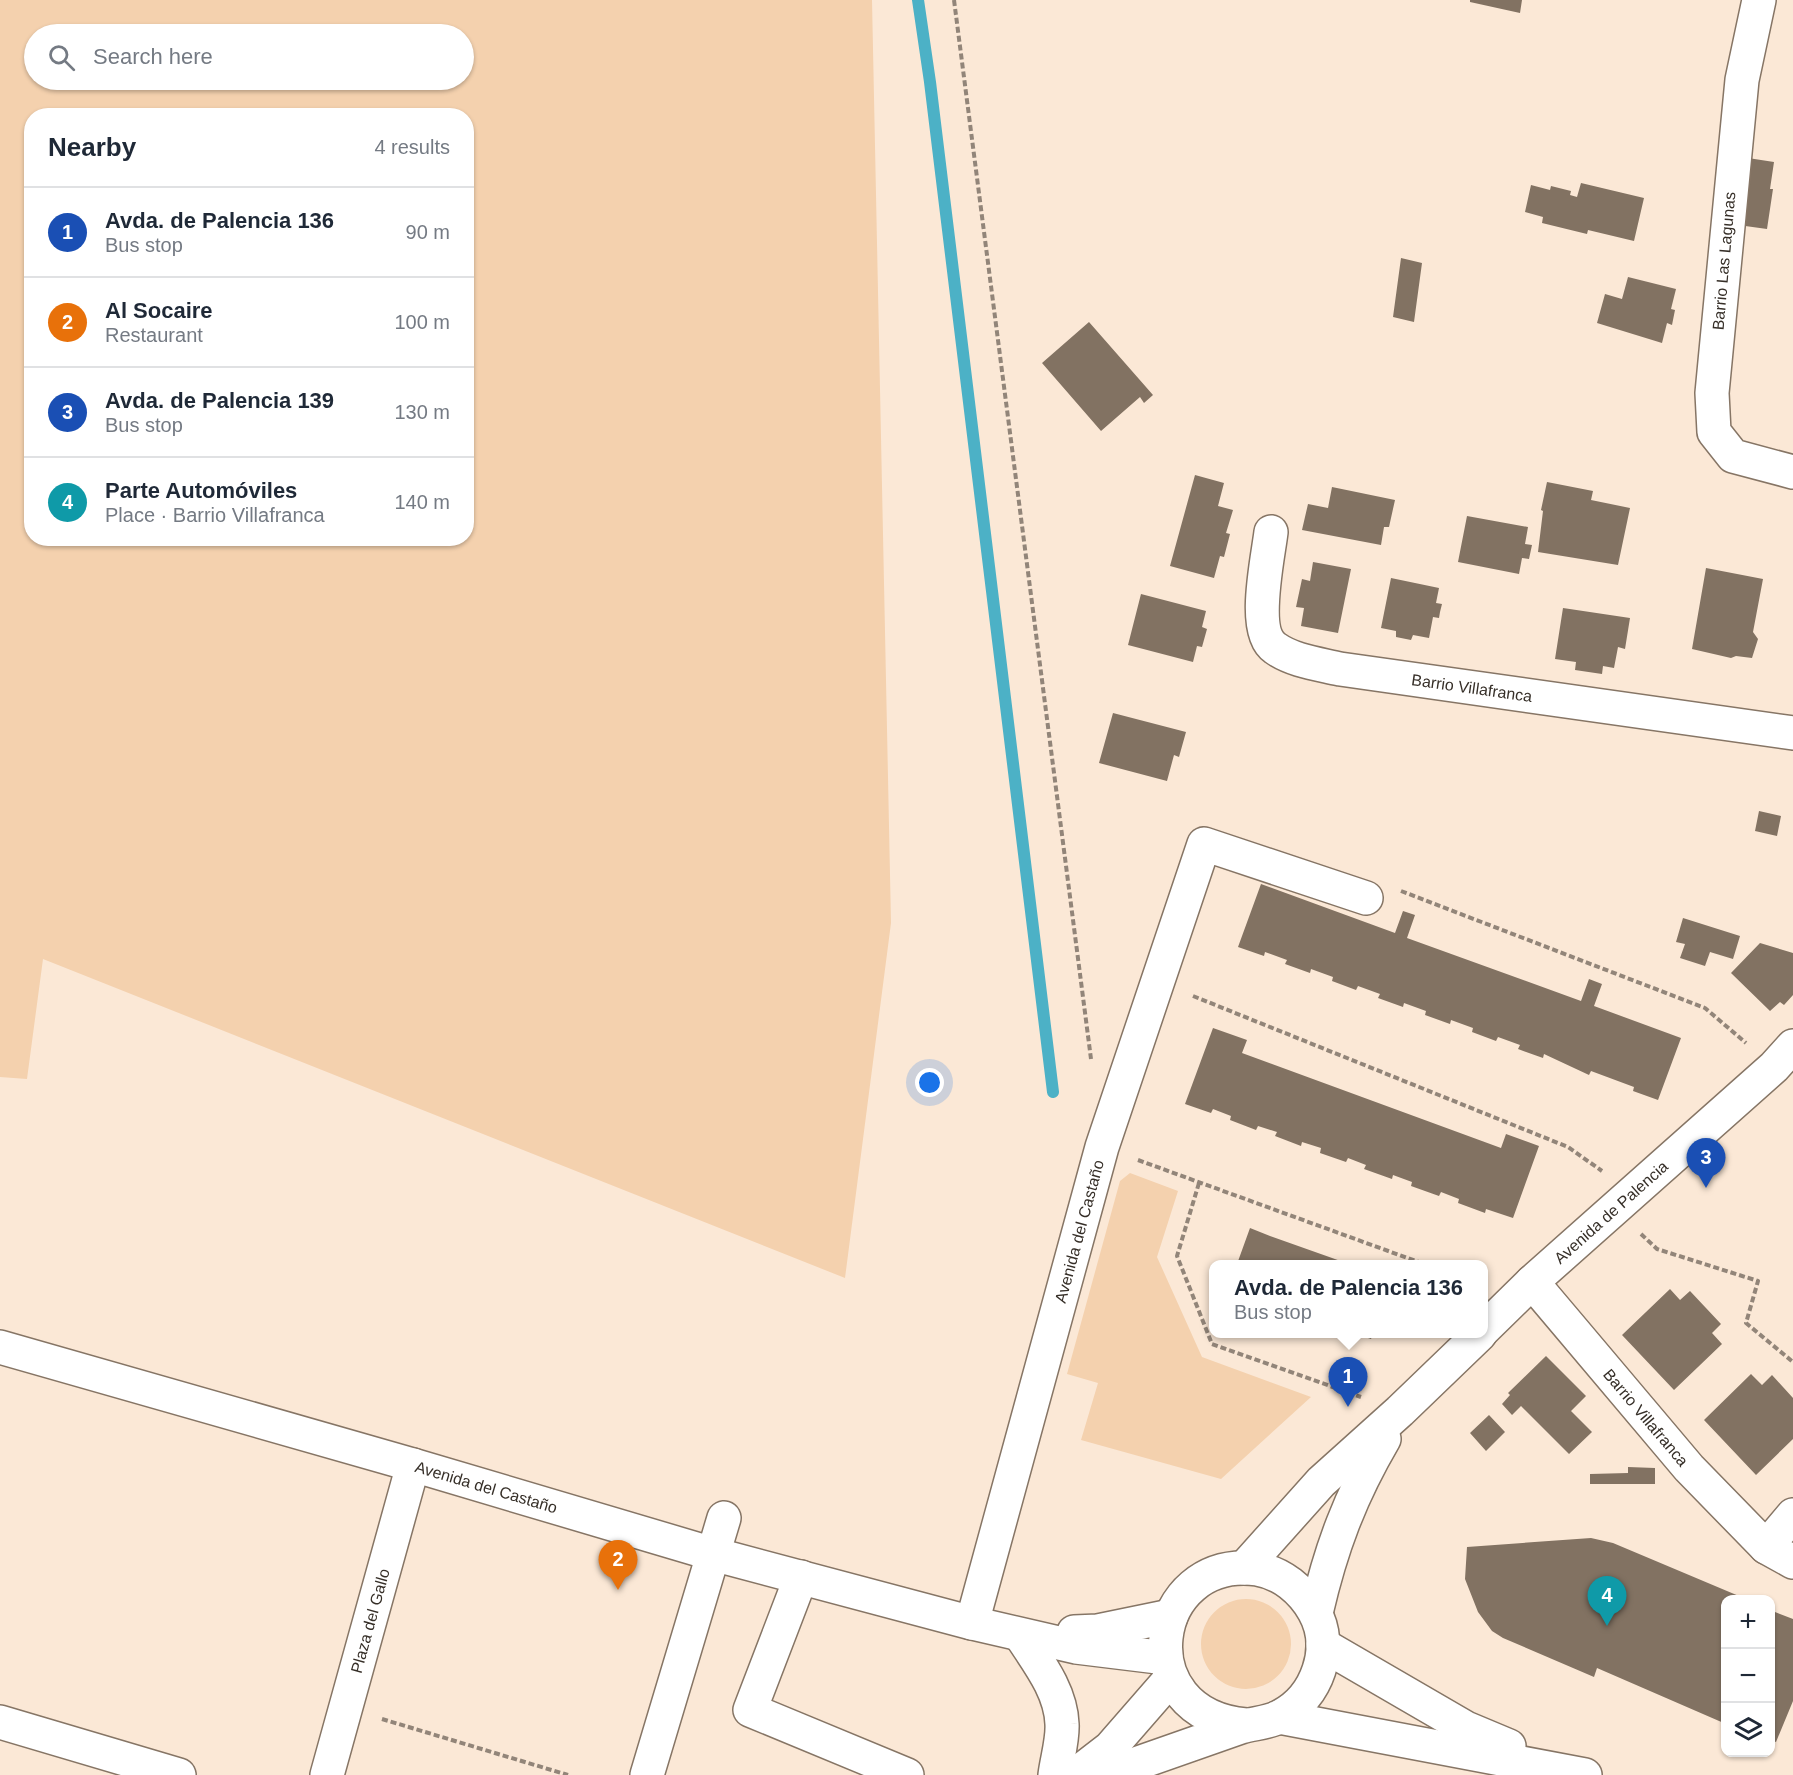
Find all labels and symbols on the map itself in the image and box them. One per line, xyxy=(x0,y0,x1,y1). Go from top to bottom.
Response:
street label: Barrio Las Lagunas xyxy=(1709,191,1739,331)
street label: Barrio Villafranca xyxy=(1411,671,1533,705)
your location xyxy=(915,1068,944,1097)
pin: 3 xyxy=(1686,1138,1726,1188)
street label: Avenida de Palencia xyxy=(1551,1157,1671,1267)
street label: Avenida del Castaño xyxy=(1051,1158,1107,1305)
pin: 1 xyxy=(1328,1358,1368,1407)
street label: Barrio Villafranca xyxy=(1600,1365,1692,1469)
street label: Avenida del Castaño xyxy=(413,1458,560,1516)
pin: 2 xyxy=(598,1540,638,1590)
street label: Plaza del Gallo xyxy=(347,1567,392,1675)
pin: 4 xyxy=(1588,1576,1626,1626)

